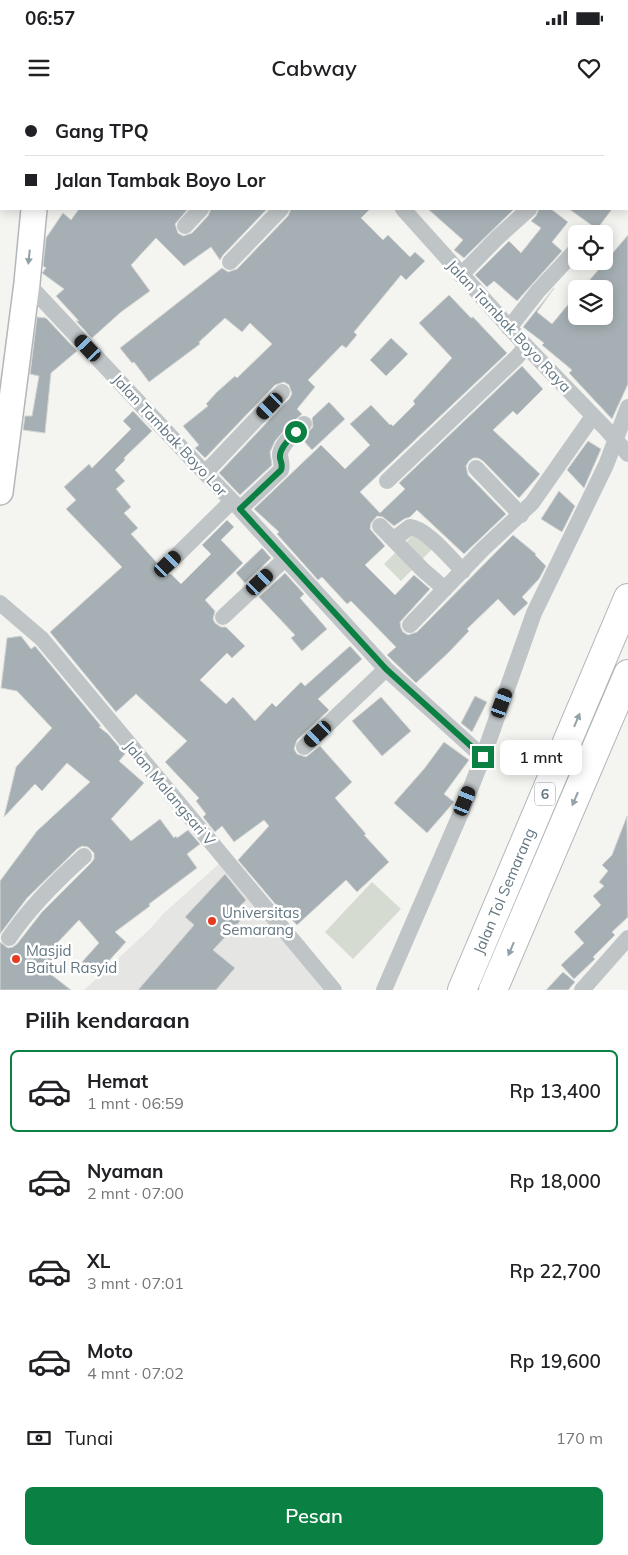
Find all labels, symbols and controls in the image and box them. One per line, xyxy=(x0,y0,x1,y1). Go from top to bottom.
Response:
text: 06:57 xyxy=(25,6,75,30)
icon: menu xyxy=(25,54,53,82)
text: Cabway xyxy=(271,54,357,82)
icon: heart xyxy=(575,54,603,82)
text: Gang TPQ xyxy=(55,119,149,143)
text: Jalan Tambak Boyo Lor xyxy=(55,168,265,192)
map controls xyxy=(568,225,613,325)
button: locate xyxy=(568,225,613,270)
one-way arrow xyxy=(25,250,33,266)
street label: Jalan Tambak Boyo Raya xyxy=(443,256,575,396)
button: layers xyxy=(568,280,613,325)
car xyxy=(72,332,103,364)
street label: Jalan Tambak Boyo Lor xyxy=(108,370,232,500)
car xyxy=(254,390,285,422)
route start xyxy=(285,421,307,443)
car xyxy=(151,548,184,580)
car xyxy=(243,566,276,598)
car xyxy=(489,686,514,720)
one-way arrow xyxy=(573,713,581,727)
car xyxy=(301,718,334,750)
street label: Jalan Malangsari V xyxy=(121,737,220,850)
callout: 1 mnt xyxy=(500,740,583,774)
route end xyxy=(472,746,494,768)
text: 1 mnt xyxy=(519,747,563,767)
road number: 6 xyxy=(535,782,555,806)
car xyxy=(452,784,477,818)
one-way arrow xyxy=(570,792,578,806)
street label: Jalan Tol Semarang xyxy=(469,825,539,957)
place label: Universitas Semarang xyxy=(222,903,299,939)
marker: Universitas Semarang xyxy=(206,915,218,927)
place label: Masjid Baitul Rasyid xyxy=(26,941,117,977)
one-way arrow xyxy=(506,941,514,956)
marker: Masjid Baitul Rasyid xyxy=(10,953,22,965)
text: Pilih kendaraan xyxy=(25,1006,190,1034)
icon: car xyxy=(27,1069,72,1114)
text: Hemat xyxy=(87,1069,148,1093)
text: Rp 13,400 xyxy=(510,1079,601,1103)
text: 1 mnt · 06:59 xyxy=(87,1093,184,1113)
icon: car xyxy=(27,1159,72,1204)
text: Nyaman xyxy=(87,1159,164,1183)
text: Rp 18,000 xyxy=(510,1169,601,1193)
text: 2 mnt · 07:00 xyxy=(87,1183,184,1203)
icon: car xyxy=(27,1249,72,1294)
text: XL xyxy=(87,1249,110,1273)
text: Rp 22,700 xyxy=(510,1259,601,1283)
text: 3 mnt · 07:01 xyxy=(87,1273,184,1293)
icon: car xyxy=(27,1339,72,1384)
text: Moto xyxy=(87,1339,133,1363)
text: Rp 19,600 xyxy=(510,1349,601,1373)
text: 4 mnt · 07:02 xyxy=(87,1363,184,1383)
icon: cash xyxy=(25,1424,53,1452)
text: Tunai xyxy=(65,1426,113,1450)
text: 170 m xyxy=(556,1428,603,1448)
button: Pesan xyxy=(25,1487,603,1545)

